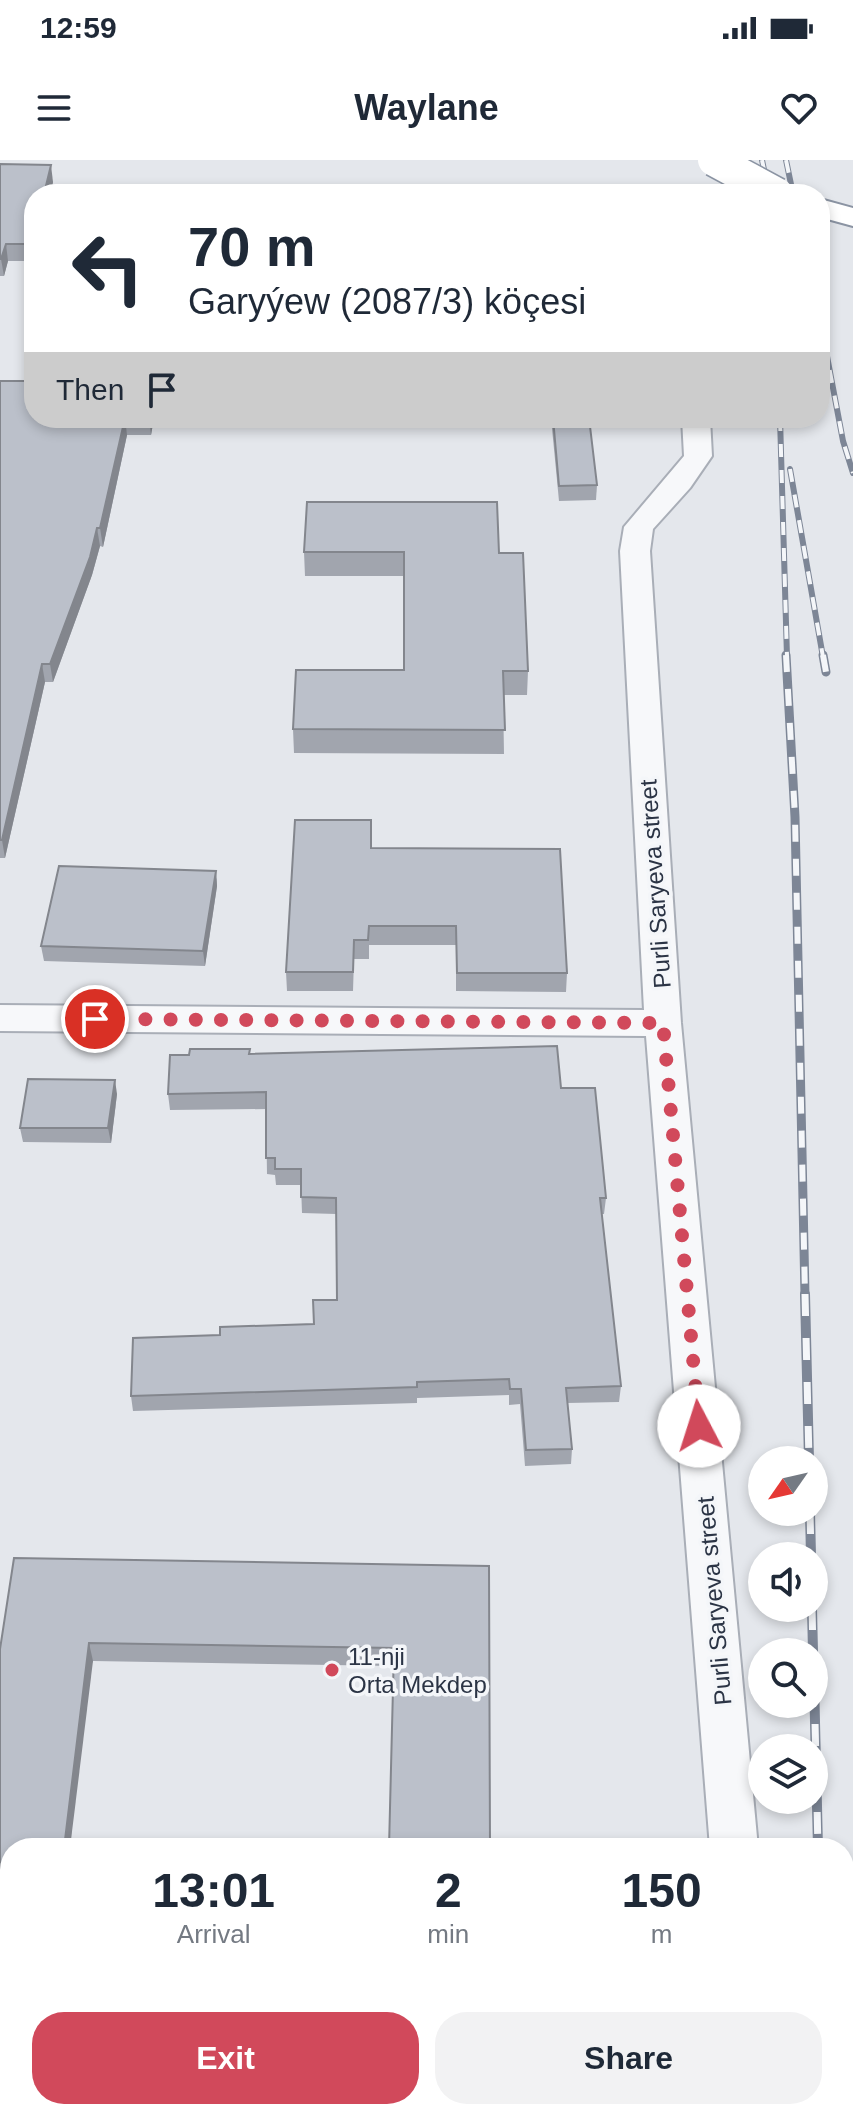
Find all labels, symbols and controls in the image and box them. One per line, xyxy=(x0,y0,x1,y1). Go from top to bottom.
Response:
text: 12:59 xyxy=(40,11,117,44)
icon: menu xyxy=(32,86,76,130)
icon: heart xyxy=(777,86,821,130)
text: Waylane xyxy=(354,87,499,128)
text: 70 m xyxy=(188,215,316,278)
icon: left xyxy=(56,216,160,320)
text: Garyýew (2087/3) köçesi xyxy=(188,281,586,322)
icon: arrive xyxy=(140,368,184,412)
text: Then xyxy=(56,373,124,406)
street label: Purli Saryeva street xyxy=(634,778,676,989)
pin xyxy=(61,985,129,1053)
icon: arrive xyxy=(73,997,117,1041)
position arrow xyxy=(657,1384,741,1468)
north arrow xyxy=(748,1446,828,1526)
map controls xyxy=(748,1446,828,1814)
street label: Purli Saryeva street xyxy=(691,1495,737,1706)
button: sound xyxy=(748,1542,828,1622)
button: search xyxy=(748,1638,828,1718)
place label: 11-nji Orta Mekdep xyxy=(348,1643,487,1698)
marker: 11-nji Orta Mekdep xyxy=(323,1661,341,1679)
button: layers xyxy=(748,1734,828,1814)
text: 13:01 xyxy=(152,1864,275,1917)
text: 2 xyxy=(435,1864,462,1917)
text: 150 xyxy=(622,1864,702,1917)
text: Arrival xyxy=(177,1919,251,1949)
text: min xyxy=(427,1919,469,1949)
text: m xyxy=(651,1919,672,1949)
button: Exit xyxy=(32,2012,419,2104)
button: Share xyxy=(435,2012,822,2104)

